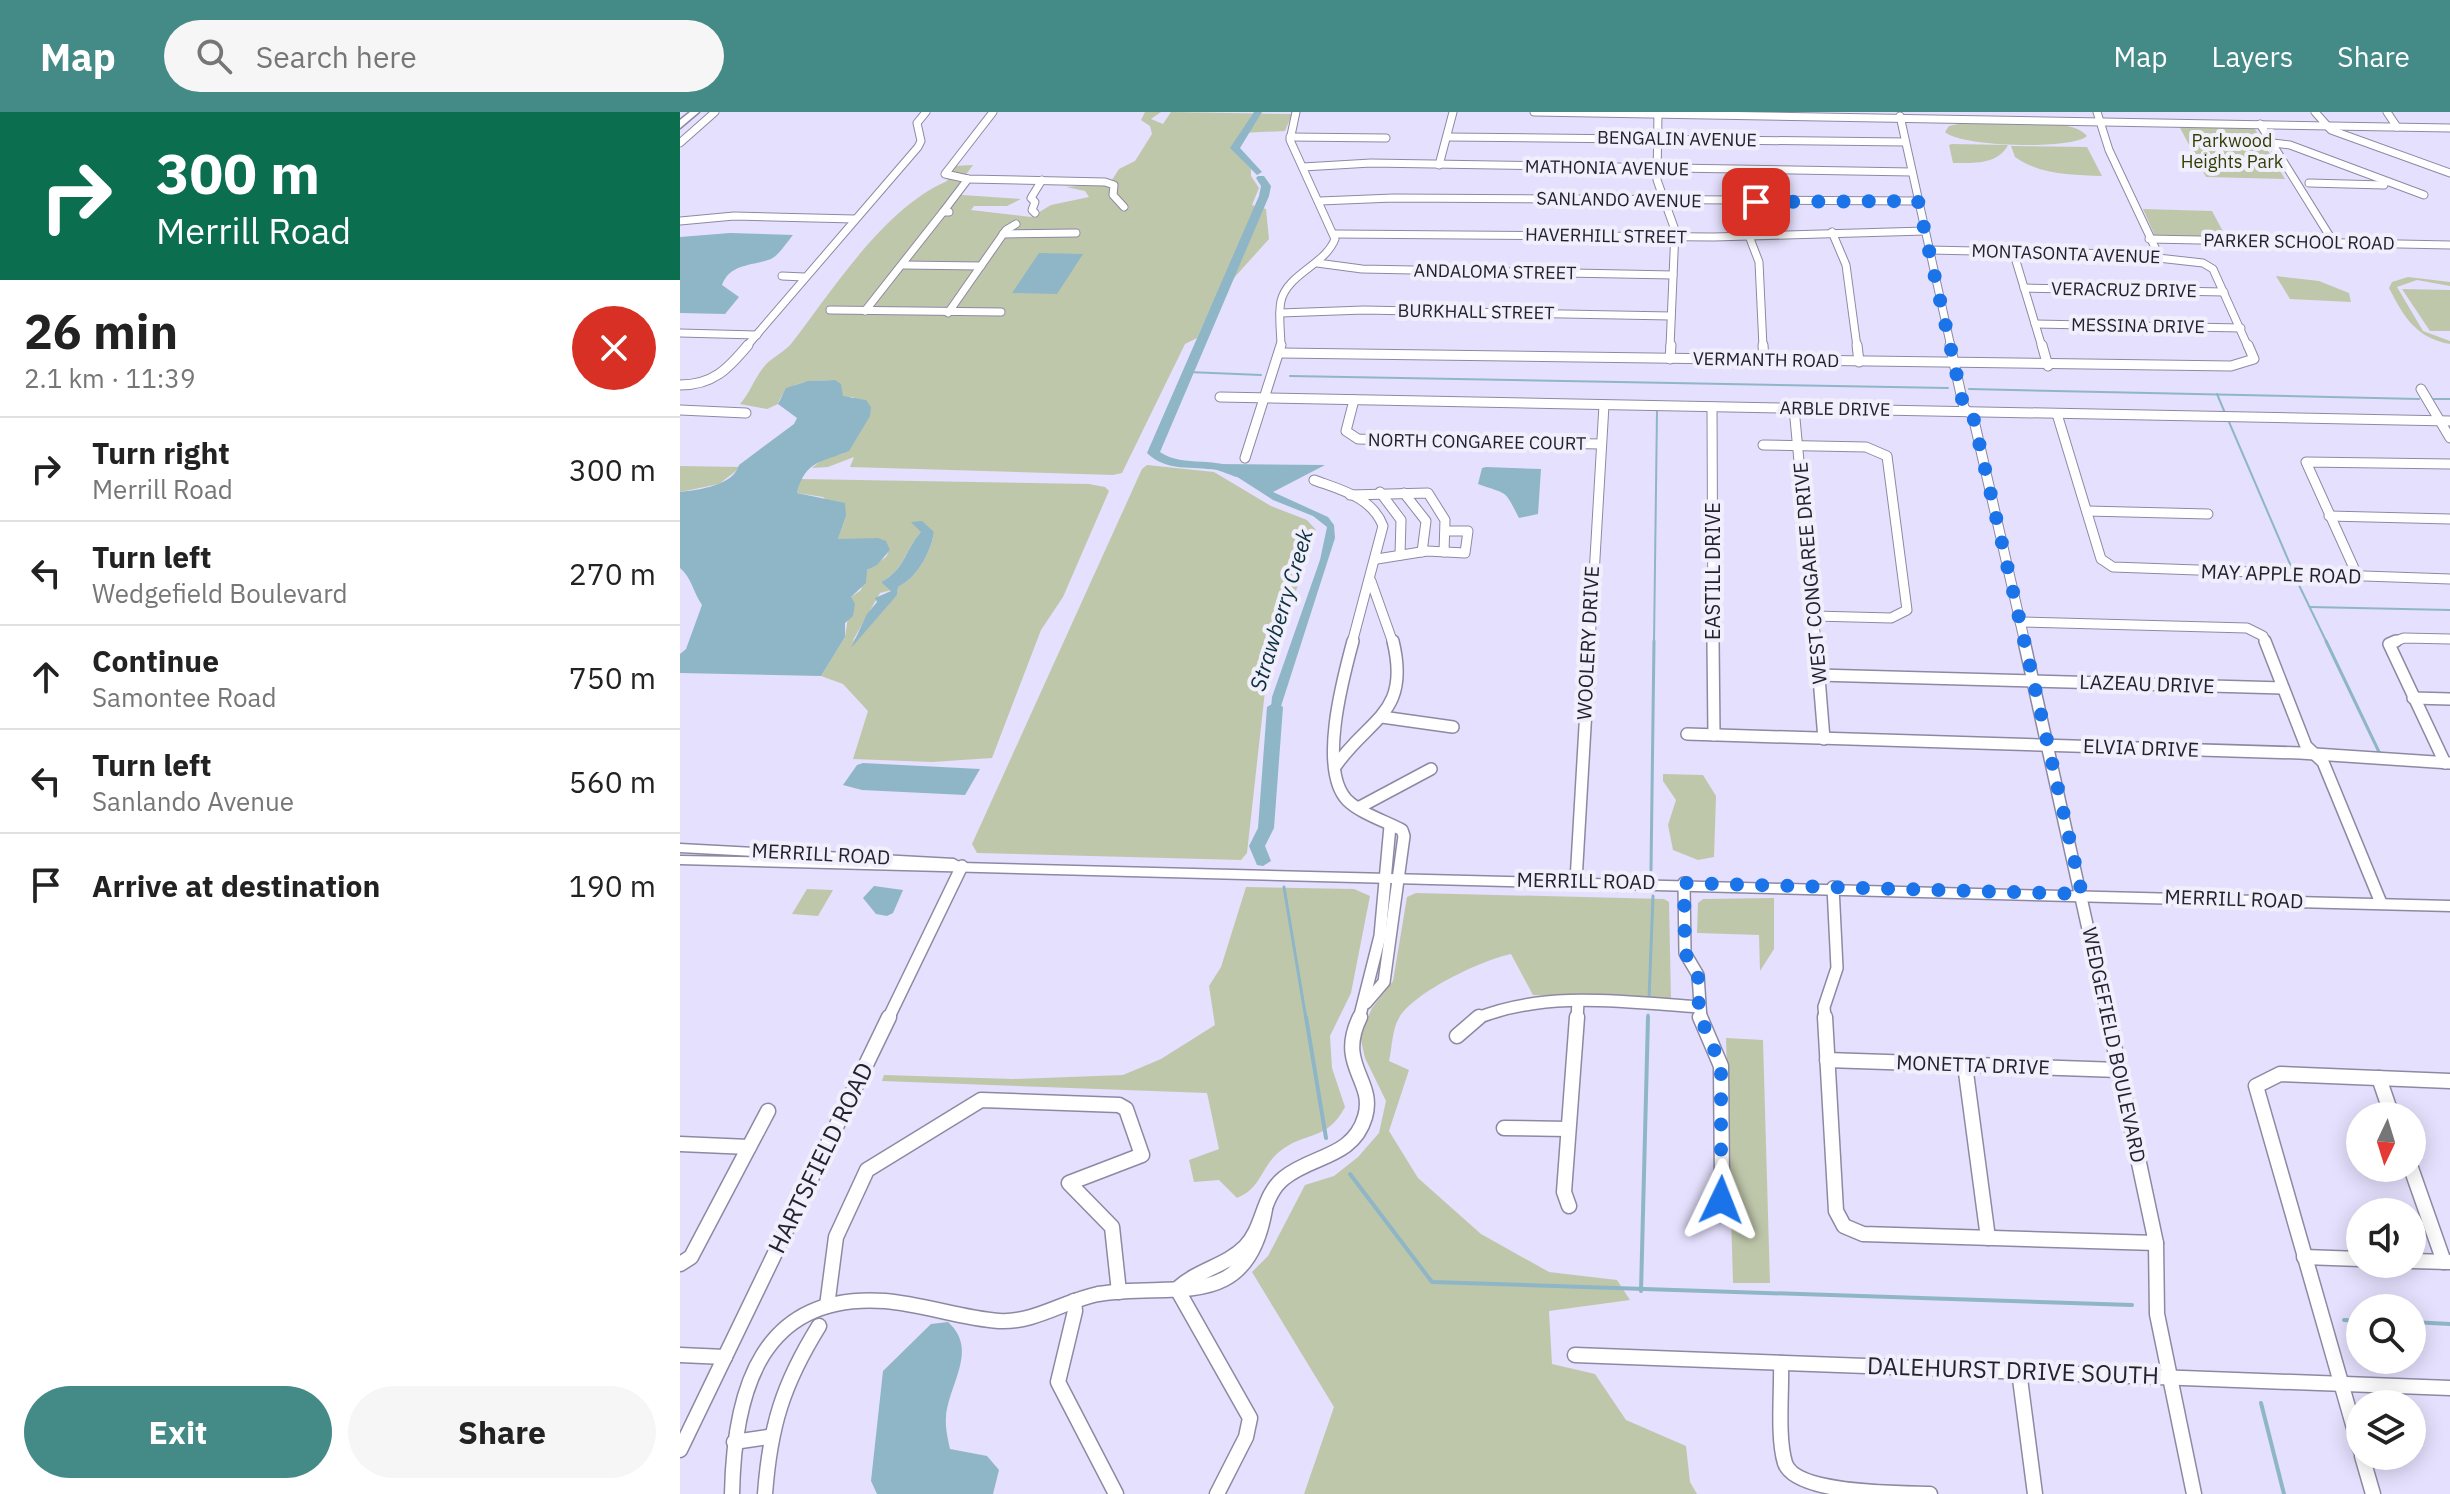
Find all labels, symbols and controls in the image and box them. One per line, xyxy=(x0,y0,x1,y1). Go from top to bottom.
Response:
search box xyxy=(164,20,724,92)
text: Map xyxy=(40,32,116,81)
icon: search xyxy=(192,34,236,78)
text: Search here xyxy=(256,37,417,76)
text: Map xyxy=(2113,38,2167,75)
text: Layers xyxy=(2211,38,2293,75)
text: Share xyxy=(2337,38,2410,75)
street label: BENGALIN AVENUE xyxy=(1597,126,1757,151)
park label: Parkwood Heights Park xyxy=(2181,129,2284,173)
text: 300 m xyxy=(156,137,320,209)
icon: right xyxy=(24,144,128,248)
street label: MATHONIA AVENUE xyxy=(1525,155,1689,180)
pin xyxy=(1722,168,1790,236)
icon: arrive xyxy=(1734,180,1778,224)
street label: SANLANDO AVENUE xyxy=(1536,187,1702,212)
text: Merrill Road xyxy=(156,207,351,254)
street label: HAVERHILL STREET xyxy=(1525,223,1687,248)
street label: PARKER SCHOOL ROAD xyxy=(2203,228,2395,255)
street label: MONTASONTA AVENUE xyxy=(1971,239,2161,268)
street label: ANDALOMA STREET xyxy=(1414,259,1577,284)
street label: VERACRUZ DRIVE xyxy=(2051,277,2197,302)
street label: BURKHALL STREET xyxy=(1397,299,1555,324)
text: 26 min xyxy=(24,300,178,362)
button: close xyxy=(572,306,656,390)
street label: MESSINA DRIVE xyxy=(2071,313,2205,338)
street label: VERMANTH ROAD xyxy=(1693,347,1839,372)
text: 2.1 km · 11:39 xyxy=(24,361,196,395)
street label: ARBLE DRIVE xyxy=(1779,396,1891,421)
street label: NORTH CONGAREE COURT xyxy=(1368,428,1586,455)
text: Turn right xyxy=(92,433,230,472)
icon: right xyxy=(24,447,68,491)
text: 300 m xyxy=(569,450,656,489)
street label: WEST CONGAREE DRIVE xyxy=(1786,461,1833,685)
text: Merrill Road xyxy=(92,472,233,506)
street label: EASTILL DRIVE xyxy=(1699,502,1726,640)
water label: Strawberry Creek xyxy=(1242,525,1319,694)
text: Turn left xyxy=(92,537,211,576)
icon: left xyxy=(24,551,68,595)
text: 270 m xyxy=(569,554,656,593)
street label: MAY APPLE ROAD xyxy=(2200,557,2362,590)
street label: WOOLERY DRIVE xyxy=(1570,565,1605,721)
text: Wedgefield Boulevard xyxy=(92,576,348,610)
text: Continue xyxy=(92,641,219,680)
icon: ahead xyxy=(24,655,68,699)
text: 750 m xyxy=(569,658,656,697)
street label: LAZEAU DRIVE xyxy=(2079,668,2215,699)
text: Samontee Road xyxy=(92,680,277,714)
street label: ELVIA DRIVE xyxy=(2082,732,2200,763)
text: Turn left xyxy=(92,745,211,784)
icon: left xyxy=(24,759,68,803)
text: 560 m xyxy=(569,762,656,801)
text: Sanlando Avenue xyxy=(92,784,294,818)
street label: MERRILL ROAD xyxy=(751,836,891,871)
icon: arrive xyxy=(24,863,68,907)
text: Arrive at destination xyxy=(92,866,380,905)
text: 190 m xyxy=(569,866,656,905)
street label: MERRILL ROAD xyxy=(1516,866,1656,895)
street label: MERRILL ROAD xyxy=(2164,883,2304,914)
street label: WEDGEFIELD BOULEVARD xyxy=(2076,925,2153,1165)
street label: MONETTA DRIVE xyxy=(1896,1048,2050,1081)
street label: HARTSFIELD ROAD xyxy=(760,1057,880,1258)
north arrow xyxy=(2346,1102,2426,1182)
map controls xyxy=(2346,1102,2426,1470)
position arrow xyxy=(1679,1158,1763,1242)
button: sound xyxy=(2346,1198,2426,1278)
button: search xyxy=(2346,1294,2426,1374)
street label: DALEHURST DRIVE SOUTH xyxy=(1867,1349,2160,1391)
button: Exit xyxy=(24,1386,332,1478)
button: Share xyxy=(348,1386,656,1478)
button: layers xyxy=(2346,1390,2426,1470)

